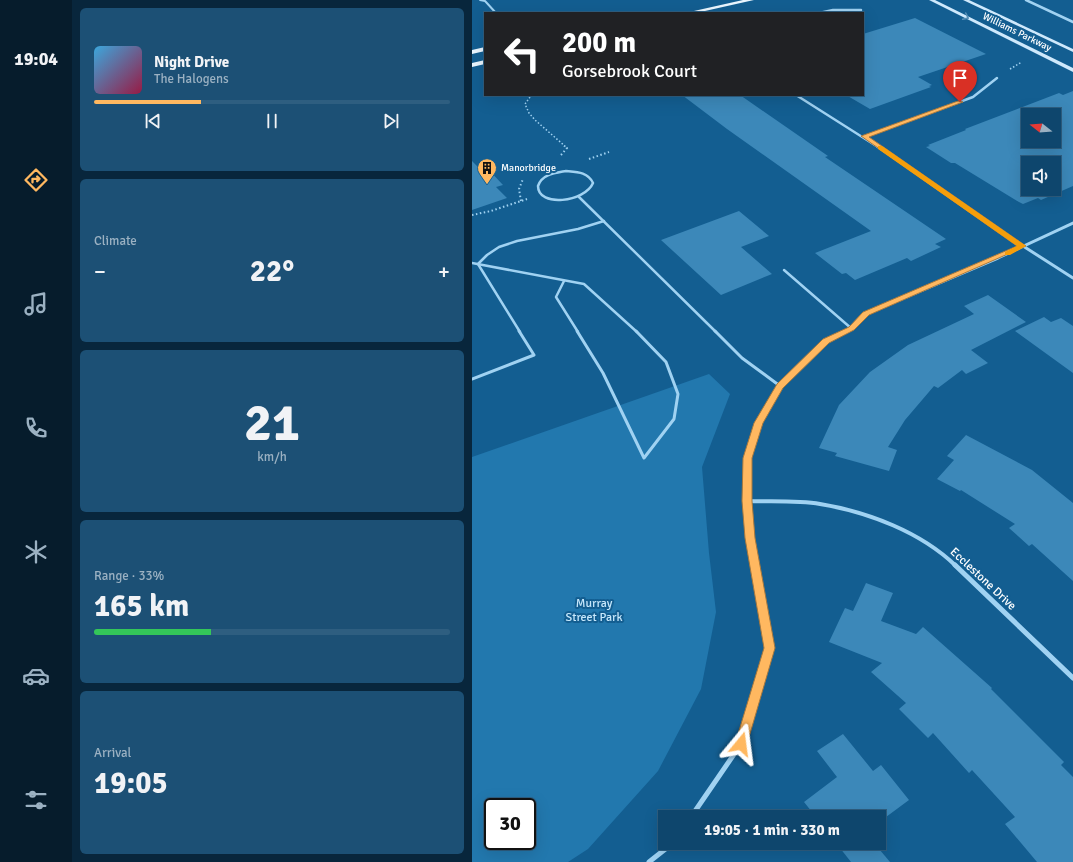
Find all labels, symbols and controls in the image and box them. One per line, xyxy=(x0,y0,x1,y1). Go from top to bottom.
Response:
street label: Williams Parkway xyxy=(981,10,1054,54)
one-way arrow xyxy=(961,12,969,20)
text: 200 m xyxy=(562,26,636,60)
icon: left xyxy=(496,28,548,80)
text: 19:04 xyxy=(14,48,58,70)
text: Night Drive xyxy=(154,53,229,71)
text: Gorsebrook Court xyxy=(562,60,697,82)
pin xyxy=(943,61,977,102)
icon: arrive xyxy=(949,67,971,89)
text: The Halogens xyxy=(154,71,229,87)
north arrow xyxy=(1021,108,1061,148)
map controls xyxy=(1021,108,1061,196)
icon: previous xyxy=(142,110,164,132)
icon: pause xyxy=(261,110,283,132)
icon: next xyxy=(380,110,402,132)
button: sound xyxy=(1021,156,1061,196)
building icon: Manorbridge xyxy=(476,157,498,185)
place label: Manorbridge xyxy=(501,162,556,174)
icon: directions xyxy=(22,166,50,194)
text: Climate xyxy=(94,233,137,249)
text: 22° xyxy=(250,253,294,290)
text: − xyxy=(94,258,106,285)
text: + xyxy=(438,258,450,285)
icon: music xyxy=(22,290,50,318)
text: 21 xyxy=(244,391,300,455)
icon: phone xyxy=(22,414,50,442)
text: km/h xyxy=(257,449,287,465)
icon: climate xyxy=(22,538,50,566)
street label: Ecclestone Drive xyxy=(947,545,1019,613)
text: Range · 33% xyxy=(94,568,164,584)
text: 165 km xyxy=(94,588,189,625)
park label: Murray Street Park xyxy=(566,596,622,625)
icon: car xyxy=(22,662,50,690)
position arrow xyxy=(720,723,762,765)
text: Arrival xyxy=(94,745,131,761)
text: 19:05 xyxy=(94,765,168,802)
icon: filters xyxy=(22,786,50,814)
speed limit sign: 30 xyxy=(484,798,536,850)
text: 19:05 · 1 min · 330 m xyxy=(704,821,840,839)

